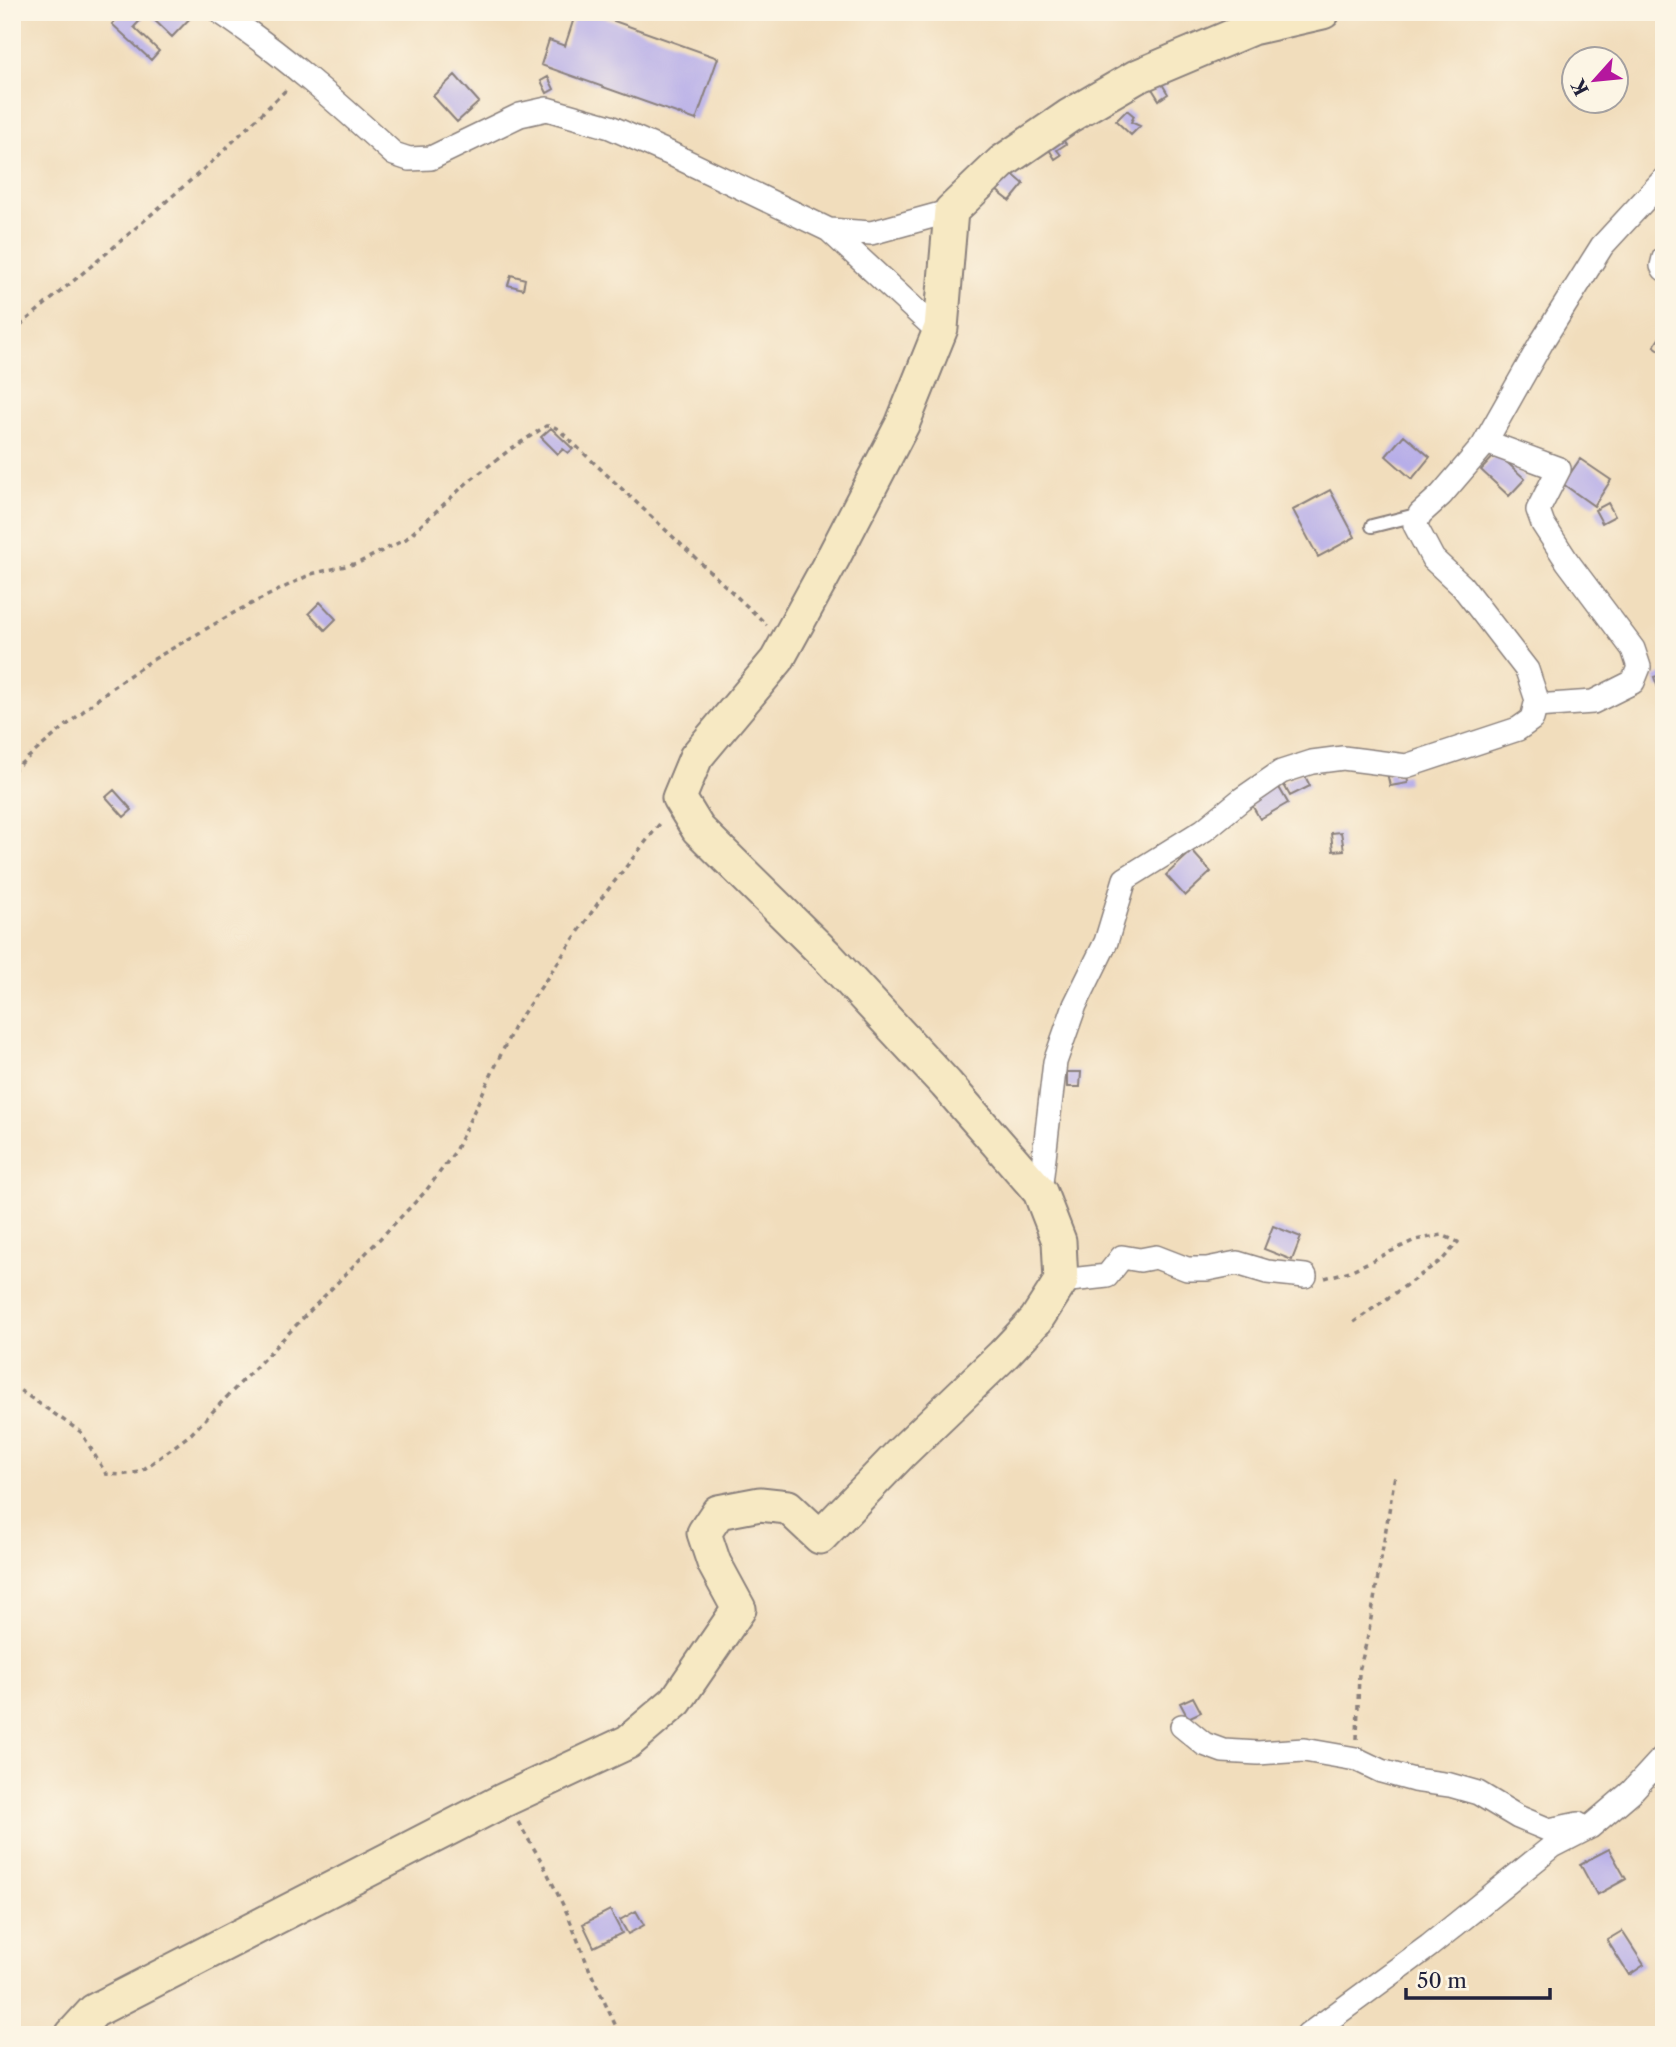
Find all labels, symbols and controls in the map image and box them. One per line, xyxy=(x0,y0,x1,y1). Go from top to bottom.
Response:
north arrow xyxy=(1560,46,1630,116)
text: K xyxy=(1566,75,1594,99)
scale bar xyxy=(1406,1956,1550,2000)
text: 50 m xyxy=(1417,1968,1467,1993)

